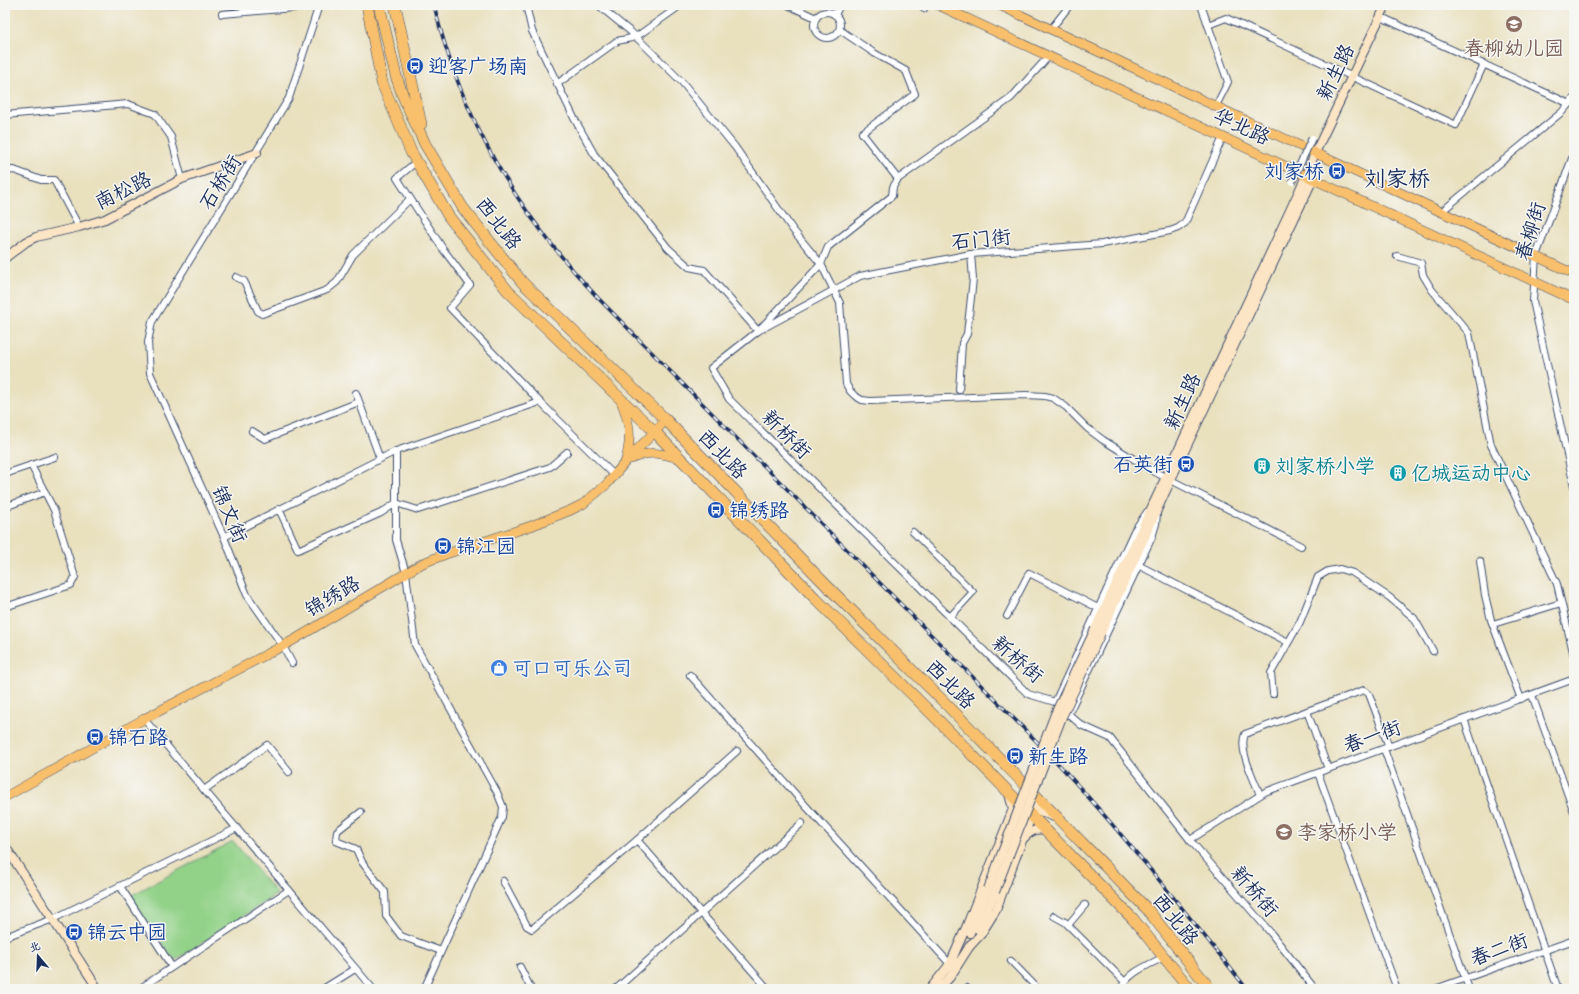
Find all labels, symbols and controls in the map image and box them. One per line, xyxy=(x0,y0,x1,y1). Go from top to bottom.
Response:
school or university icon: 春柳幼儿园 xyxy=(1504,14,1524,34)
place label: 春柳幼儿园 xyxy=(1464,36,1564,61)
street label: 新生路 xyxy=(1311,39,1360,105)
place label: 迎客广场南 xyxy=(428,54,528,79)
bus stop icon: 迎客广场南 xyxy=(405,56,425,76)
street label: 华北路 xyxy=(1209,102,1275,151)
street label: 石桥街 xyxy=(194,150,247,214)
place label: 刘家桥 xyxy=(1264,159,1324,184)
bus stop icon: 刘家桥 xyxy=(1327,161,1347,181)
district label: 刘家桥 xyxy=(1364,165,1430,193)
street label: 南松路 xyxy=(91,166,157,215)
street label: 西北路 xyxy=(470,192,528,255)
street label: 春柳街 xyxy=(1510,199,1551,263)
street label: 石门街 xyxy=(950,224,1012,255)
street label: 新生路 xyxy=(1158,368,1207,434)
street label: 新桥街 xyxy=(757,404,817,464)
street label: 西北路 xyxy=(693,424,753,485)
place label: 石英街 xyxy=(1113,452,1173,477)
bus stop icon: 石英街 xyxy=(1176,454,1196,474)
place label: 刘家桥小学 xyxy=(1275,454,1375,479)
building icon: 刘家桥小学 xyxy=(1252,456,1272,476)
place label: 亿城运动中心 xyxy=(1411,461,1531,486)
building icon: 亿城运动中心 xyxy=(1388,463,1408,483)
street label: 锦文街 xyxy=(206,482,253,547)
place label: 锦绣路 xyxy=(729,498,790,523)
bus stop icon: 锦绣路 xyxy=(706,500,726,520)
place label: 锦江园 xyxy=(456,534,516,559)
bus stop icon: 锦江园 xyxy=(433,536,453,556)
street label: 锦绣路 xyxy=(300,570,365,623)
street label: 新桥街 xyxy=(987,630,1049,688)
street label: 西北路 xyxy=(921,654,981,715)
place label: 可口可乐公司 xyxy=(512,656,632,681)
shop icon: 可口可乐公司 xyxy=(489,658,509,678)
street label: 春一街 xyxy=(1340,714,1405,758)
place label: 锦石路 xyxy=(108,725,169,750)
bus stop icon: 锦石路 xyxy=(85,727,105,747)
place label: 新生路 xyxy=(1028,744,1089,769)
bus stop icon: 新生路 xyxy=(1005,746,1025,766)
place label: 李家桥小学 xyxy=(1297,820,1397,845)
school or university icon: 李家桥小学 xyxy=(1274,822,1294,842)
street label: 新桥街 xyxy=(1226,860,1284,922)
street label: 西北路 xyxy=(1147,888,1205,951)
place label: 锦云中园 xyxy=(87,920,167,945)
bus stop icon: 锦云中园 xyxy=(64,922,84,942)
street label: 春二街 xyxy=(1467,927,1532,971)
north arrow xyxy=(18,936,58,976)
text: 北 xyxy=(27,938,42,955)

